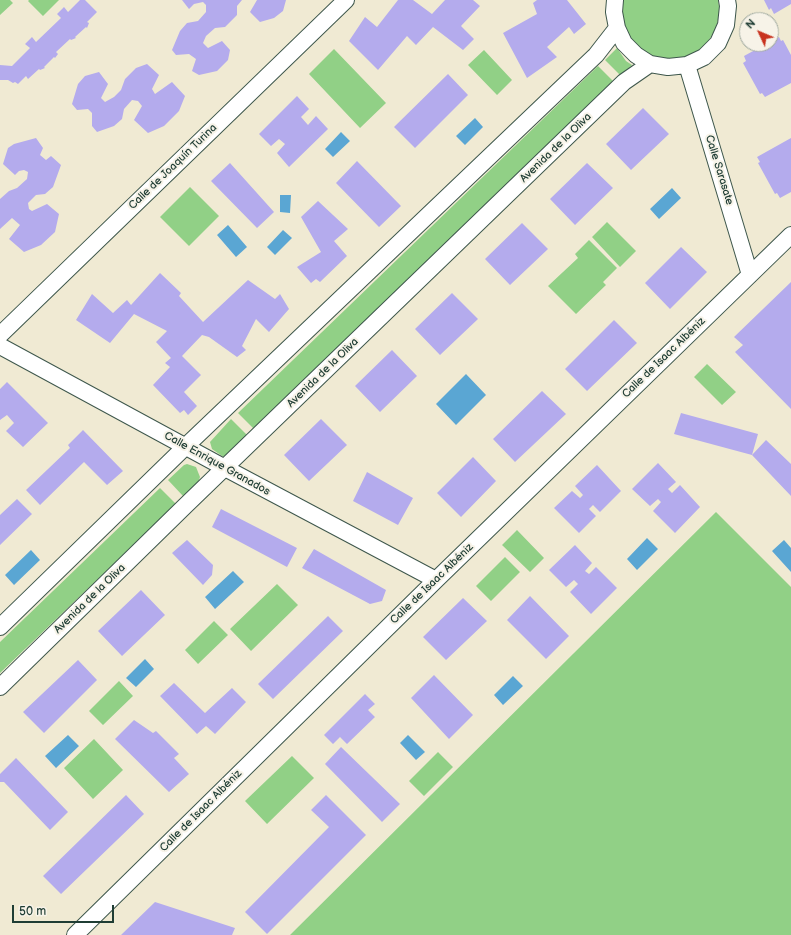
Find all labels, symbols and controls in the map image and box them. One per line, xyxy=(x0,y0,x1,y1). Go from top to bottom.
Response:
north arrow xyxy=(739,12,779,52)
text: N xyxy=(743,17,758,32)
street label: Avenida de la Oliva xyxy=(518,111,594,185)
street label: Calle de Joaquín Turina xyxy=(126,121,220,213)
street label: Calle Sarasate xyxy=(702,133,736,207)
street label: Calle de Isaac Albéniz xyxy=(620,315,708,401)
street label: Avenida de la Oliva xyxy=(285,336,361,410)
street label: Calle Enrique Granados xyxy=(162,429,272,499)
street label: Calle de Isaac Albéniz xyxy=(388,541,476,627)
street label: Avenida de la Oliva xyxy=(52,562,128,636)
street label: Calle de Isaac Albéniz xyxy=(157,767,245,855)
scale bar xyxy=(14,897,116,923)
text: 50 m xyxy=(19,904,46,919)

